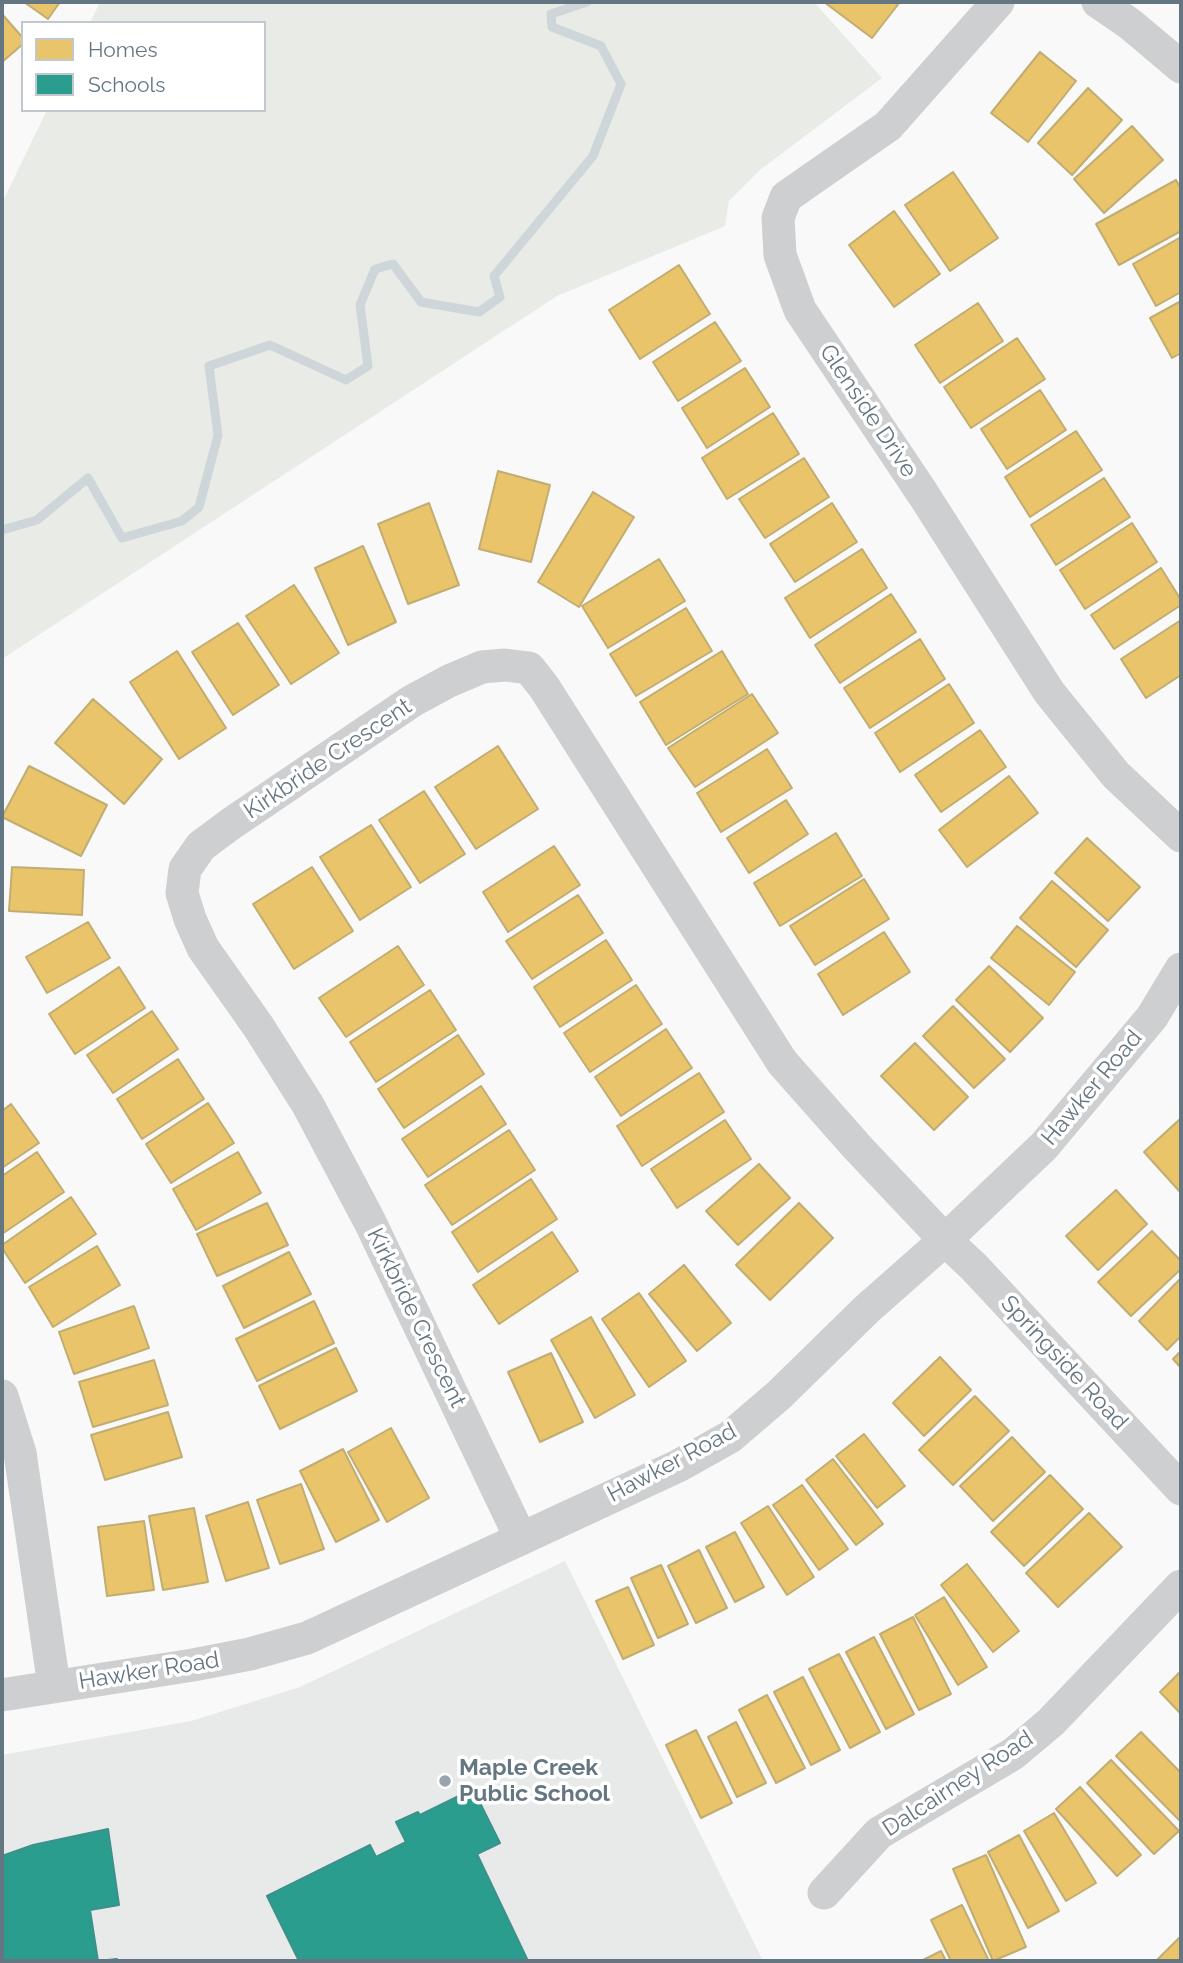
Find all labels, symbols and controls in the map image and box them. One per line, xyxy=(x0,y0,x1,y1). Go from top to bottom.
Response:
legend xyxy=(21,21,266,112)
text: Homes xyxy=(88,37,158,62)
text: Schools xyxy=(88,72,165,97)
street label: Glenside Drive xyxy=(813,339,923,483)
street label: Kirkbride Crescent xyxy=(239,693,417,825)
street label: Hawker Road xyxy=(1036,1025,1148,1151)
street label: Kirkbride Crescent xyxy=(361,1224,471,1412)
street label: Springside Road xyxy=(995,1290,1133,1436)
street label: Hawker Road xyxy=(603,1418,741,1508)
street label: Hawker Road xyxy=(77,1646,221,1696)
street label: Dalcairney Road xyxy=(878,1725,1038,1843)
place label: Maple Creek Public School xyxy=(459,1754,610,1808)
marker: Maple Creek Public School xyxy=(437,1773,453,1789)

